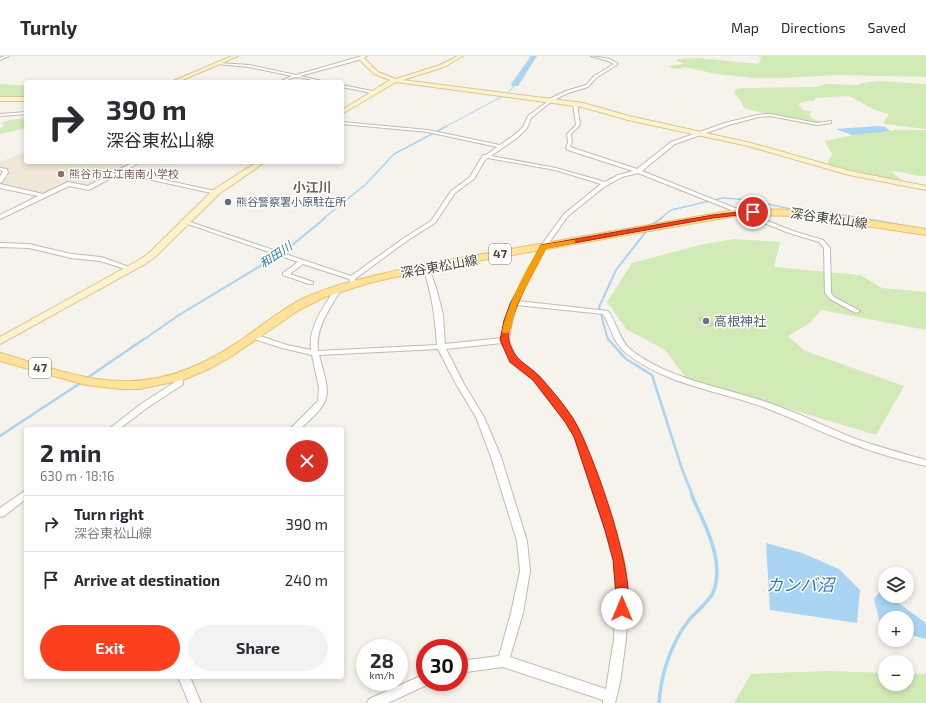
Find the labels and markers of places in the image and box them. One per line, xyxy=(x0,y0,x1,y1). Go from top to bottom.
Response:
place label: 熊谷市立江南南小学校 xyxy=(69,167,179,180)
marker: 熊谷市立江南南小学校 xyxy=(56,169,66,179)
place label: 熊谷警察署小原駐在所 xyxy=(236,195,347,208)
pin xyxy=(736,195,770,229)
marker: 熊谷警察署小原駐在所 xyxy=(223,197,233,207)
place label: 高根神社 xyxy=(714,313,766,329)
marker: 高根神社 xyxy=(701,316,711,326)

